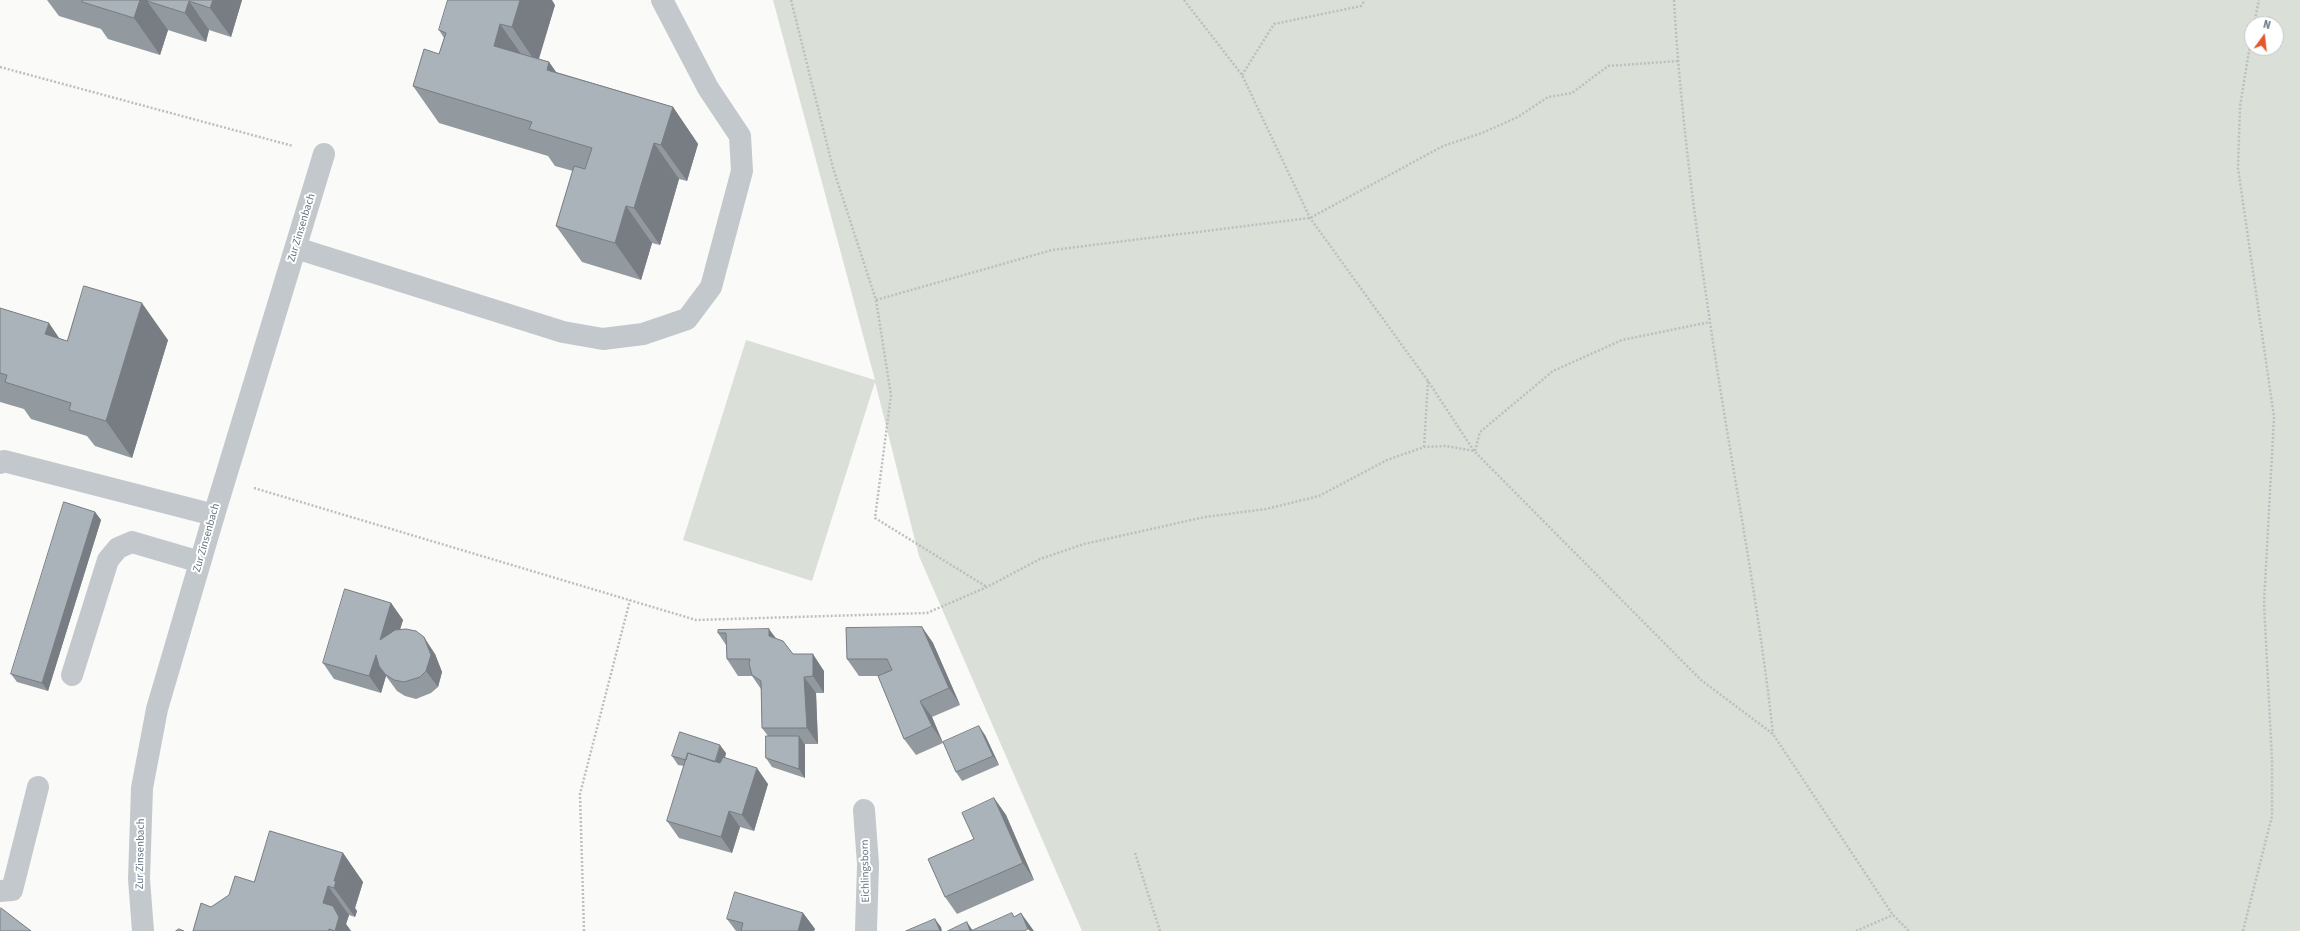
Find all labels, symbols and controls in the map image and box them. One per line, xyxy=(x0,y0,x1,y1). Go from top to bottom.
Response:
north arrow xyxy=(2244,16,2284,56)
text: N xyxy=(2261,17,2272,33)
street label: Zur Zinsenbach xyxy=(285,192,319,264)
street label: Zur Zinsenbach xyxy=(191,502,223,574)
street label: Zur Zinsenbach xyxy=(134,818,148,890)
street label: Eichlingsborn xyxy=(859,839,873,903)

